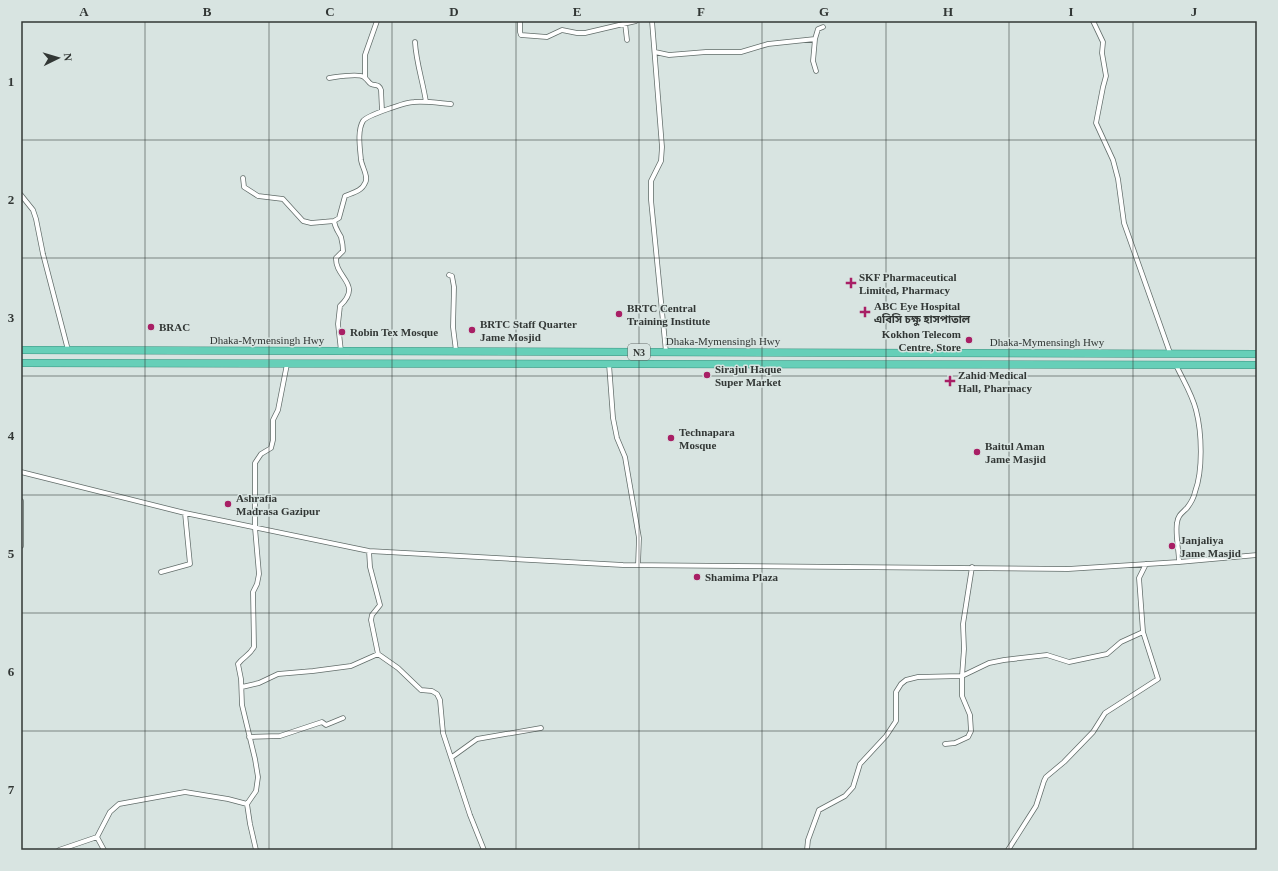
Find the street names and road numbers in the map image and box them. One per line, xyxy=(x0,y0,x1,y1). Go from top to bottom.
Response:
street label: Dhaka-Mymensingh Hwy xyxy=(210,334,325,346)
street label: Dhaka-Mymensingh Hwy xyxy=(666,335,781,347)
street label: Dhaka-Mymensingh Hwy xyxy=(990,336,1105,348)
road number: N3 xyxy=(628,344,650,360)

